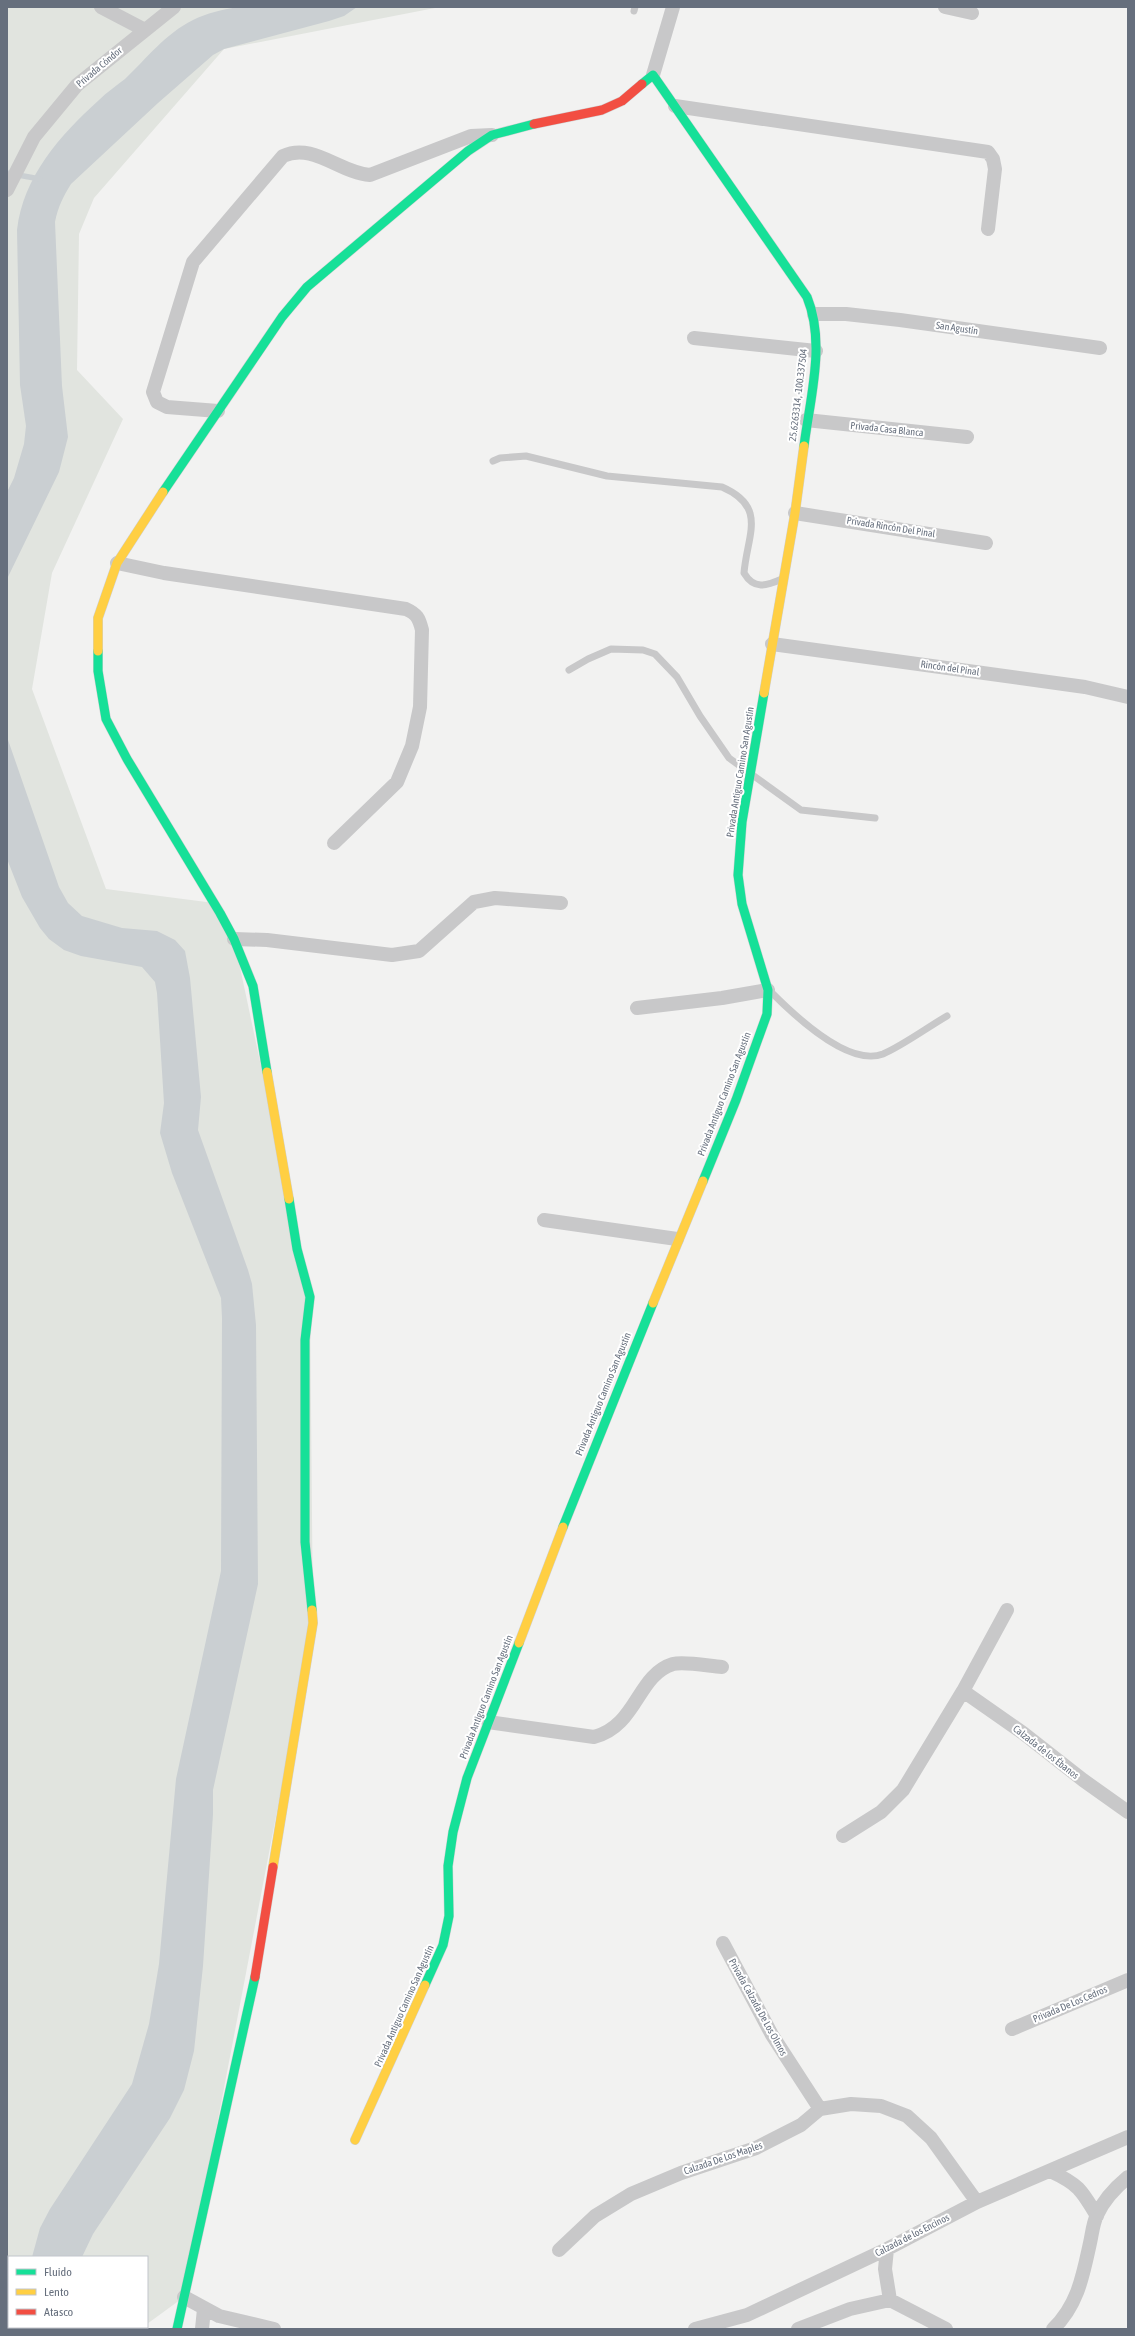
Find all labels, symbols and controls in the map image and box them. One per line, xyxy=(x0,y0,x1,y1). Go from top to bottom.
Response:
street label: Privada Cóndor xyxy=(74,44,125,89)
street label: San Agustín xyxy=(935,320,979,336)
street label: 25.6263314, -100.337504 xyxy=(787,348,809,442)
street label: Privada Casa Blanca xyxy=(850,420,924,438)
street label: Privada Rincón Del Pinal xyxy=(846,515,936,539)
street label: Rincón del Pinal xyxy=(920,658,980,678)
street label: Privada Antiguo Camino San Agustín xyxy=(724,706,756,838)
street label: Privada Antiguo Camino San Agustín xyxy=(695,1030,753,1158)
street label: Privada Antiguo Camino San Agustín xyxy=(573,1331,633,1457)
street label: Privada Antiguo Camino San Agustín xyxy=(457,1633,515,1761)
street label: Calzada de los Ébanos xyxy=(1011,1723,1081,1781)
street label: Privada Antiguo Camino San Agustín xyxy=(372,1943,436,2069)
street label: Privada Calzada De Los Olmos xyxy=(727,1957,790,2058)
street label: Privada De Los Cedros xyxy=(1031,1983,1109,2025)
street label: Calzada De Los Maples xyxy=(682,2139,764,2177)
street label: Calzada de los Encinos xyxy=(873,2211,951,2258)
legend xyxy=(8,2256,148,2328)
text: Fluido xyxy=(44,2265,72,2279)
text: Lento xyxy=(44,2285,69,2299)
text: Atasco xyxy=(44,2305,74,2319)

